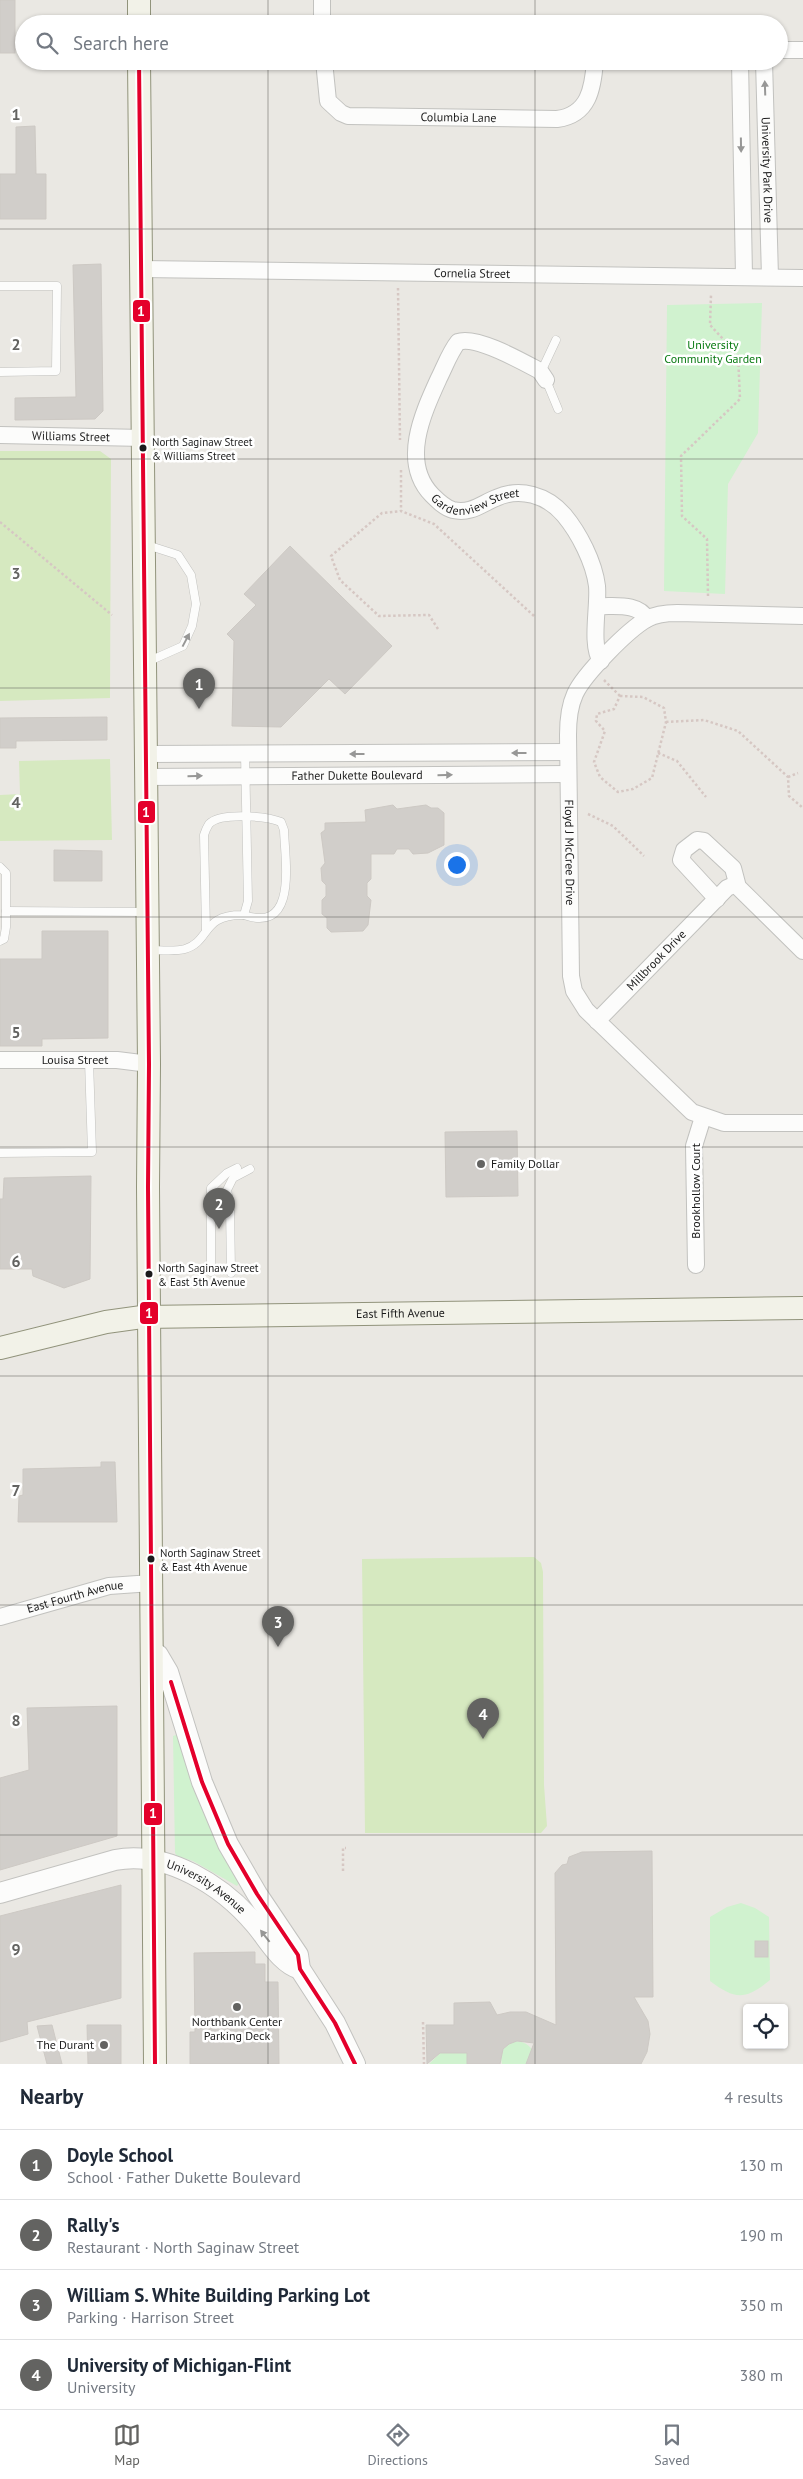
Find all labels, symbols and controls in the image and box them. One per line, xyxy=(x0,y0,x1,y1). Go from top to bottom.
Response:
search box xyxy=(15,15,788,70)
icon: search xyxy=(33,29,61,57)
text: Search here xyxy=(73,31,169,55)
one-way arrow xyxy=(760,80,768,96)
text: 1 xyxy=(11,104,21,124)
street label: Columbia Lane xyxy=(420,109,497,125)
street label: University Park Drive xyxy=(759,117,776,223)
one-way arrow xyxy=(737,137,745,153)
street label: Cornelia Street xyxy=(434,265,510,281)
line badge: 1 xyxy=(132,299,151,323)
text: 1 xyxy=(137,302,145,320)
text: 2 xyxy=(11,334,21,354)
park label: University Community Garden xyxy=(664,337,762,366)
street label: Williams Street xyxy=(32,428,110,444)
place label: North Saginaw Street & Williams Street xyxy=(152,435,253,463)
marker: North Saginaw Street & Williams Street xyxy=(138,443,148,453)
street label: Gardenview Street xyxy=(428,485,519,518)
text: 3 xyxy=(11,563,21,583)
one-way arrow xyxy=(182,632,190,647)
pin: 1 xyxy=(183,668,215,709)
one-way arrow xyxy=(511,749,527,757)
one-way arrow xyxy=(348,750,364,758)
street label: Father Dukette Boulevard xyxy=(291,767,423,783)
one-way arrow xyxy=(437,771,453,779)
one-way arrow xyxy=(187,772,203,780)
text: 4 xyxy=(11,792,21,812)
street label: Floyd J McCree Drive xyxy=(562,799,578,905)
line badge: 1 xyxy=(137,800,156,824)
text: 1 xyxy=(142,803,150,821)
your location xyxy=(444,852,470,878)
street label: Millbrook Drive xyxy=(623,926,689,993)
text: 5 xyxy=(11,1022,21,1042)
street label: Louisa Street xyxy=(42,1052,108,1067)
street label: Brookhollow Court xyxy=(688,1143,703,1239)
place label: Family Dollar xyxy=(491,1156,559,1171)
marker: Family Dollar xyxy=(475,1158,487,1170)
pin: 2 xyxy=(203,1188,235,1229)
text: 6 xyxy=(11,1251,21,1271)
place label: North Saginaw Street & East 5th Avenue xyxy=(158,1261,259,1289)
marker: North Saginaw Street & East 5th Avenue xyxy=(144,1269,154,1279)
line badge: 1 xyxy=(139,1301,159,1325)
text: 1 xyxy=(145,1304,153,1322)
street label: East Fifth Avenue xyxy=(356,1305,445,1321)
text: 7 xyxy=(11,1480,21,1500)
place label: North Saginaw Street & East 4th Avenue xyxy=(160,1546,261,1574)
marker: North Saginaw Street & East 4th Avenue xyxy=(146,1554,156,1564)
street label: East Fourth Avenue xyxy=(25,1577,124,1616)
pin: 3 xyxy=(262,1606,294,1647)
pin: 4 xyxy=(467,1698,499,1739)
text: 8 xyxy=(11,1710,21,1730)
line badge: 1 xyxy=(143,1802,163,1826)
text: 1 xyxy=(149,1804,157,1822)
street label: University Avenue xyxy=(165,1856,249,1917)
one-way arrow xyxy=(260,1930,270,1943)
text: 9 xyxy=(11,1939,21,1959)
marker: Northbank Center Parking Deck xyxy=(231,2001,243,2013)
map controls xyxy=(743,2004,788,2049)
button: locate xyxy=(743,2004,788,2049)
place label: Northbank Center Parking Deck xyxy=(192,2014,282,2043)
place label: The Durant xyxy=(36,2037,94,2052)
marker: The Durant xyxy=(98,2039,110,2051)
text: Nearby xyxy=(20,2083,83,2110)
text: 4 results xyxy=(724,2087,783,2107)
text: Doyle School xyxy=(67,2143,173,2167)
text: 1 xyxy=(31,2155,41,2175)
text: 130 m xyxy=(740,2155,783,2175)
text: School · Father Dukette Boulevard xyxy=(67,2167,301,2187)
text: Rally's xyxy=(67,2213,120,2237)
text: 2 xyxy=(31,2225,41,2245)
text: 190 m xyxy=(740,2225,783,2245)
text: Restaurant · North Saginaw Street xyxy=(67,2237,299,2257)
text: William S. White Building Parking Lot xyxy=(67,2283,370,2307)
text: 3 xyxy=(31,2295,41,2315)
text: 350 m xyxy=(740,2295,783,2315)
text: Parking · Harrison Street xyxy=(67,2307,234,2327)
text: University of Michigan-Flint xyxy=(67,2353,291,2377)
text: 4 xyxy=(31,2365,41,2385)
text: 380 m xyxy=(740,2365,783,2385)
text: University xyxy=(67,2377,135,2397)
tab: Map xyxy=(113,2421,141,2469)
tab: Directions xyxy=(367,2421,428,2469)
tab: Saved xyxy=(654,2421,690,2469)

